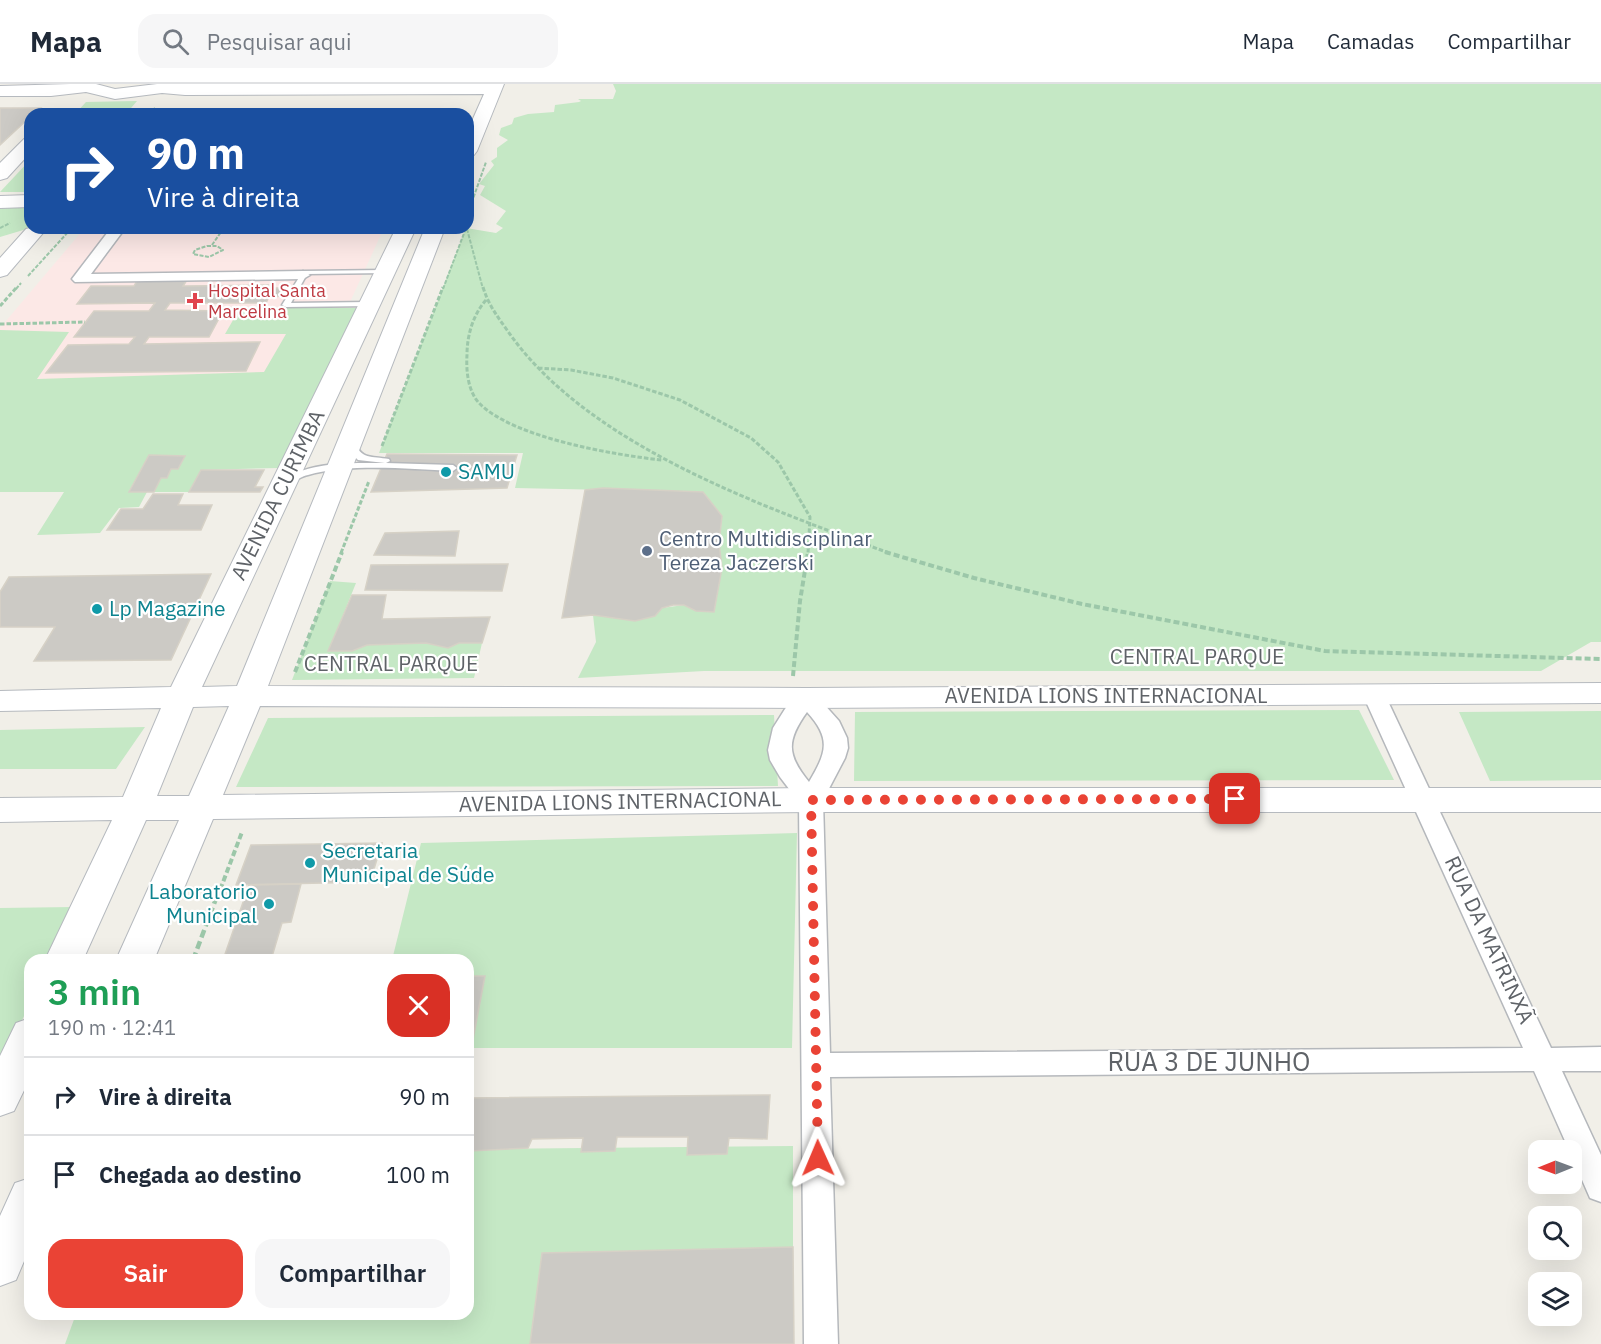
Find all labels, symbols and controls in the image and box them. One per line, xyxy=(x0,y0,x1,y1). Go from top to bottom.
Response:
search box xyxy=(138,14,558,68)
text: Mapa xyxy=(30,23,102,60)
icon: search xyxy=(159,25,192,58)
text: Pesquisar aqui xyxy=(207,27,352,56)
text: Mapa xyxy=(1242,27,1294,55)
text: Camadas xyxy=(1327,27,1414,55)
text: Compartilhar xyxy=(1447,27,1571,55)
text: 90 m xyxy=(147,126,245,181)
icon: right xyxy=(48,132,126,210)
text: Vire à direita xyxy=(147,179,300,214)
place label: Hospital Santa Marcelina xyxy=(208,279,326,323)
marker: Hospital Santa Marcelina xyxy=(186,292,204,310)
street label: AVENIDA CURIMBA xyxy=(224,405,331,584)
place label: SAMU xyxy=(458,457,515,485)
marker: SAMU xyxy=(439,465,453,479)
place label: Centro Multidisciplinar Tereza Jaczerski xyxy=(659,524,872,576)
marker: Centro Multidisciplinar Tereza Jaczerski xyxy=(640,544,654,558)
place label: Lp Magazine xyxy=(109,594,226,622)
marker: Lp Magazine xyxy=(90,602,104,616)
street label: CENTRAL PARQUE xyxy=(1110,642,1284,670)
street label: CENTRAL PARQUE xyxy=(304,649,478,677)
street label: AVENIDA LIONS INTERNACIONAL xyxy=(945,681,1268,709)
pin xyxy=(1209,773,1260,824)
icon: arrive xyxy=(1218,782,1251,815)
street label: AVENIDA LIONS INTERNACIONAL xyxy=(458,784,782,818)
place label: Secretaria Municipal de Súde xyxy=(322,836,495,888)
street label: RUA DA MATRINXÃ xyxy=(1439,851,1541,1028)
marker: Secretaria Municipal de Súde xyxy=(303,856,317,870)
place label: Laboratorio Municipal xyxy=(149,877,257,929)
marker: Laboratorio Municipal xyxy=(262,897,276,911)
text: 3 min xyxy=(48,968,141,1015)
button: close xyxy=(387,974,450,1037)
text: 190 m · 12:41 xyxy=(48,1014,176,1041)
street label: RUA 3 DE JUNHO xyxy=(1108,1044,1310,1078)
icon: right xyxy=(48,1080,81,1113)
text: Vire à direita xyxy=(99,1082,232,1111)
text: 90 m xyxy=(399,1082,450,1111)
position arrow xyxy=(786,1126,850,1190)
north arrow xyxy=(1528,1140,1582,1194)
map controls xyxy=(1528,1140,1582,1326)
icon: arrive xyxy=(48,1158,81,1191)
text: Chegada ao destino xyxy=(99,1160,302,1189)
text: 100 m xyxy=(386,1160,450,1189)
button: search xyxy=(1528,1206,1582,1260)
button: Sair xyxy=(48,1239,243,1308)
button: Compartilhar xyxy=(255,1239,450,1308)
button: layers xyxy=(1528,1272,1582,1326)

